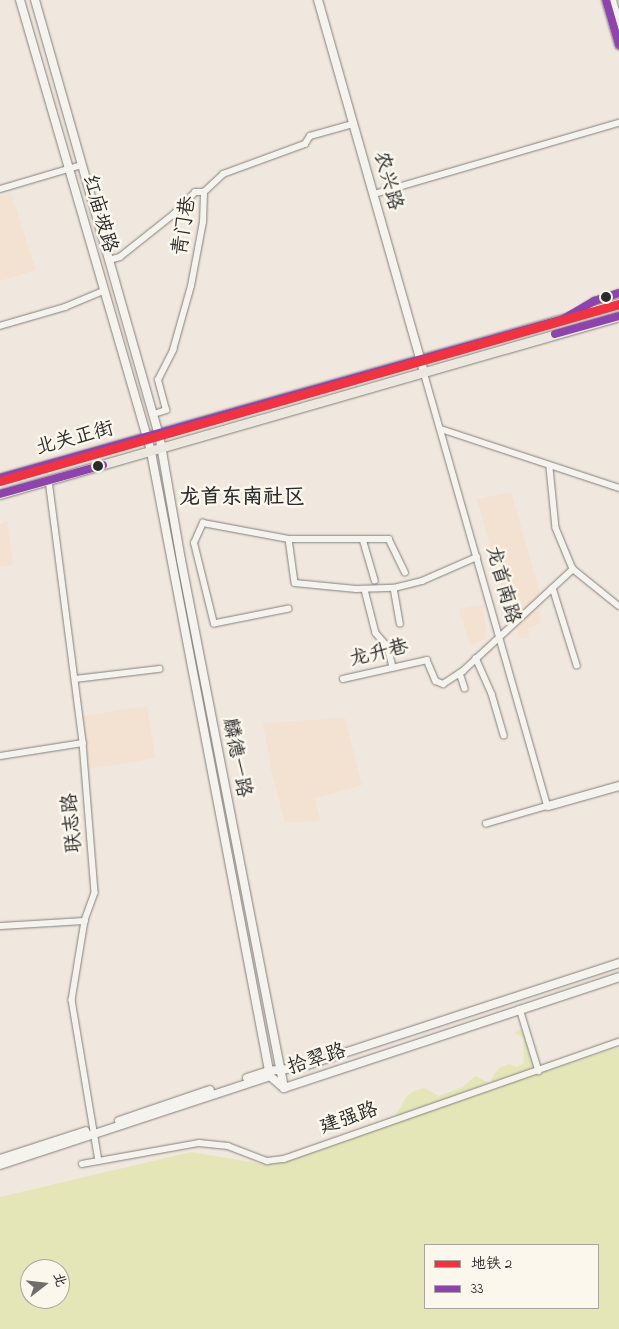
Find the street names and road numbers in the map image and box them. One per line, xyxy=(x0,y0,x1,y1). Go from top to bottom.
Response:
street label: 农兴路 xyxy=(367,149,407,213)
street label: 红庙坡路 xyxy=(76,172,122,256)
street label: 青门巷 xyxy=(168,194,202,258)
street label: 北关正街 xyxy=(33,417,117,461)
street label: 龙首南路 xyxy=(479,543,525,627)
street label: 龙升巷 xyxy=(347,635,411,673)
street label: 麟德一路 xyxy=(217,716,255,800)
street label: 联志路 xyxy=(58,792,88,854)
street label: 拾翠路 xyxy=(285,1039,349,1081)
street label: 建强路 xyxy=(317,1098,381,1140)

